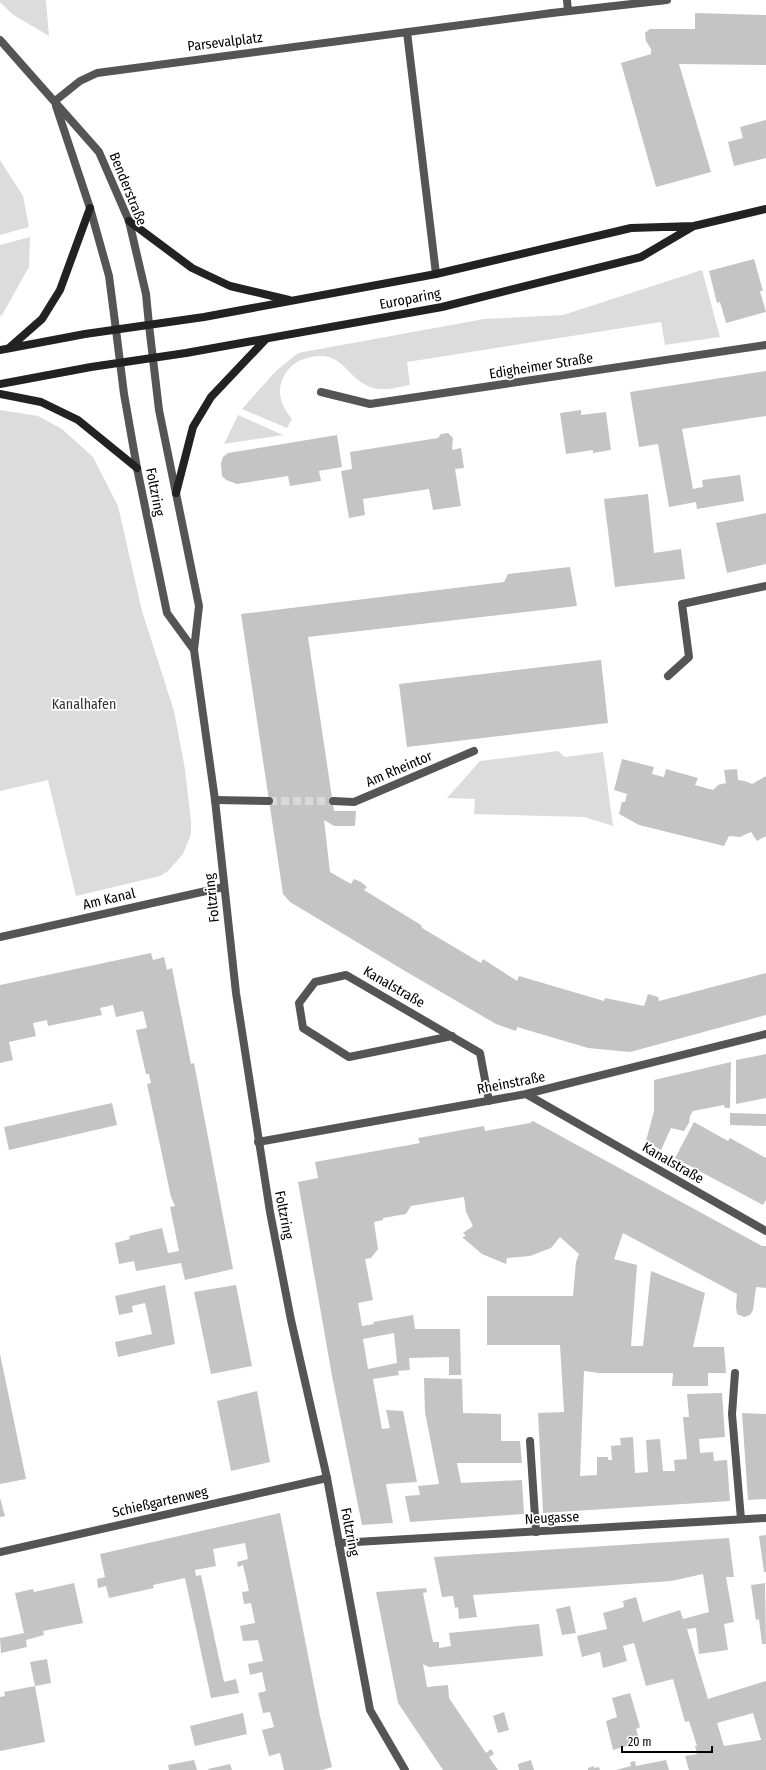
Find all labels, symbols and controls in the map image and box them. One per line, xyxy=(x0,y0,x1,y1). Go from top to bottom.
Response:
street label: Parsevalplatz xyxy=(187,29,264,55)
street label: Benderstraße xyxy=(106,150,150,228)
street label: Europaring xyxy=(378,285,443,313)
street label: Edigheimer Straße xyxy=(488,349,594,383)
street label: Foltzring xyxy=(142,466,168,518)
park label: Kanalhafen xyxy=(52,696,116,713)
street label: Am Rheintor xyxy=(363,747,435,791)
street label: Foltzring xyxy=(201,872,223,923)
street label: Am Kanal xyxy=(81,885,137,913)
street label: Kanalstraße xyxy=(360,963,428,1011)
street label: Rheinstraße xyxy=(475,1068,547,1098)
street label: Kanalstraße xyxy=(639,1139,707,1187)
street label: Foltzring xyxy=(271,1189,297,1241)
street label: Schießgartenweg xyxy=(111,1483,210,1521)
street label: Foltzring xyxy=(337,1506,363,1558)
street label: Neugasse xyxy=(524,1508,580,1528)
scale bar xyxy=(622,1728,712,1754)
text: 20 m xyxy=(628,1735,652,1749)

